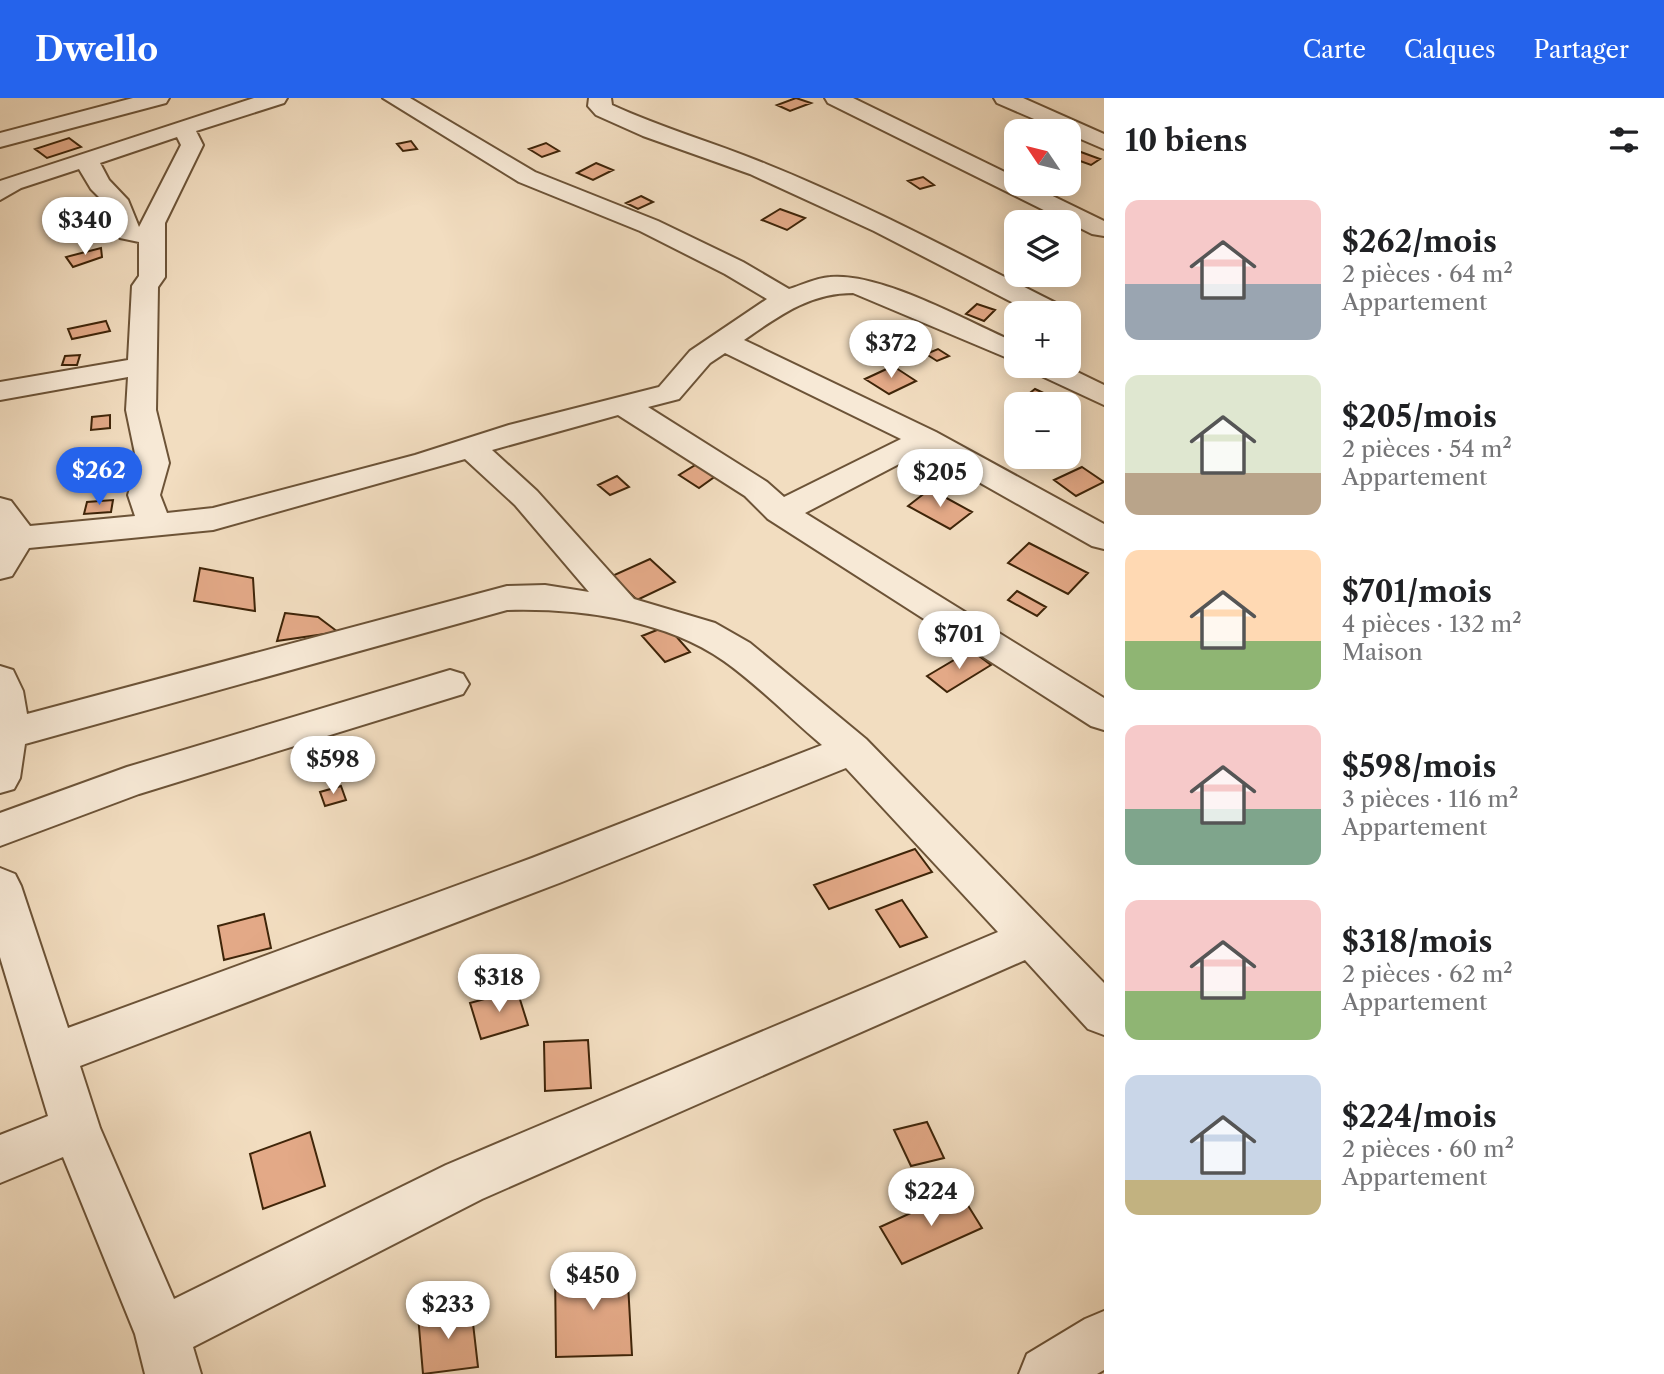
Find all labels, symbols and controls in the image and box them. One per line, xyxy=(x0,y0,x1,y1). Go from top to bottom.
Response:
text: Dwello xyxy=(35,29,158,70)
text: Carte xyxy=(1303,35,1366,64)
text: Calques xyxy=(1404,35,1495,64)
text: Partager xyxy=(1533,35,1629,64)
north arrow xyxy=(1004,119,1082,196)
map controls xyxy=(1004,119,1081,469)
icon: filters xyxy=(1605,121,1643,159)
text: 10 biens xyxy=(1125,122,1248,159)
pin: $340 xyxy=(44,198,126,257)
text: $340 xyxy=(58,206,112,234)
button: layers xyxy=(1004,210,1081,287)
text: $262/mois xyxy=(1342,223,1497,260)
icon: home xyxy=(1181,228,1265,312)
text: 2 pièces · 64 m² xyxy=(1342,260,1513,288)
text: Appartement xyxy=(1342,288,1487,316)
button: + xyxy=(1004,301,1081,378)
pin: $372 xyxy=(850,320,932,380)
text: $372 xyxy=(865,329,917,357)
button: − xyxy=(1004,392,1081,469)
text: $205/mois xyxy=(1342,398,1497,435)
icon: home xyxy=(1181,403,1265,487)
text: 2 pièces · 54 m² xyxy=(1342,435,1512,463)
pin: $262 xyxy=(58,448,140,507)
pin: $205 xyxy=(899,450,981,509)
text: $262 xyxy=(72,456,126,484)
text: $205 xyxy=(913,458,967,486)
text: Appartement xyxy=(1342,463,1487,491)
text: $701/mois xyxy=(1342,573,1492,610)
icon: home xyxy=(1181,578,1265,662)
text: 4 pièces · 132 m² xyxy=(1342,610,1522,638)
pin: $701 xyxy=(918,612,1000,671)
text: $701 xyxy=(934,620,984,648)
text: Maison xyxy=(1342,638,1423,666)
pin: $598 xyxy=(292,736,374,796)
text: $598 xyxy=(306,745,360,773)
text: $598/mois xyxy=(1342,748,1497,785)
icon: home xyxy=(1181,753,1265,837)
text: 3 pièces · 116 m² xyxy=(1342,785,1518,813)
text: Appartement xyxy=(1342,813,1487,841)
text: $318/mois xyxy=(1342,923,1492,960)
icon: home xyxy=(1181,928,1265,1012)
pin: $318 xyxy=(458,954,540,1014)
text: 2 pièces · 62 m² xyxy=(1342,960,1513,988)
text: $318 xyxy=(474,963,524,991)
text: Appartement xyxy=(1342,988,1487,1016)
text: $224/mois xyxy=(1342,1098,1497,1135)
icon: home xyxy=(1181,1103,1265,1187)
text: 2 pièces · 60 m² xyxy=(1342,1135,1514,1163)
text: Appartement xyxy=(1342,1163,1487,1191)
pin: $224 xyxy=(890,1168,972,1228)
text: $224 xyxy=(904,1177,958,1205)
pin: $450 xyxy=(552,1252,634,1312)
text: $450 xyxy=(566,1261,620,1289)
pin: $233 xyxy=(407,1282,489,1341)
text: $233 xyxy=(422,1290,474,1318)

